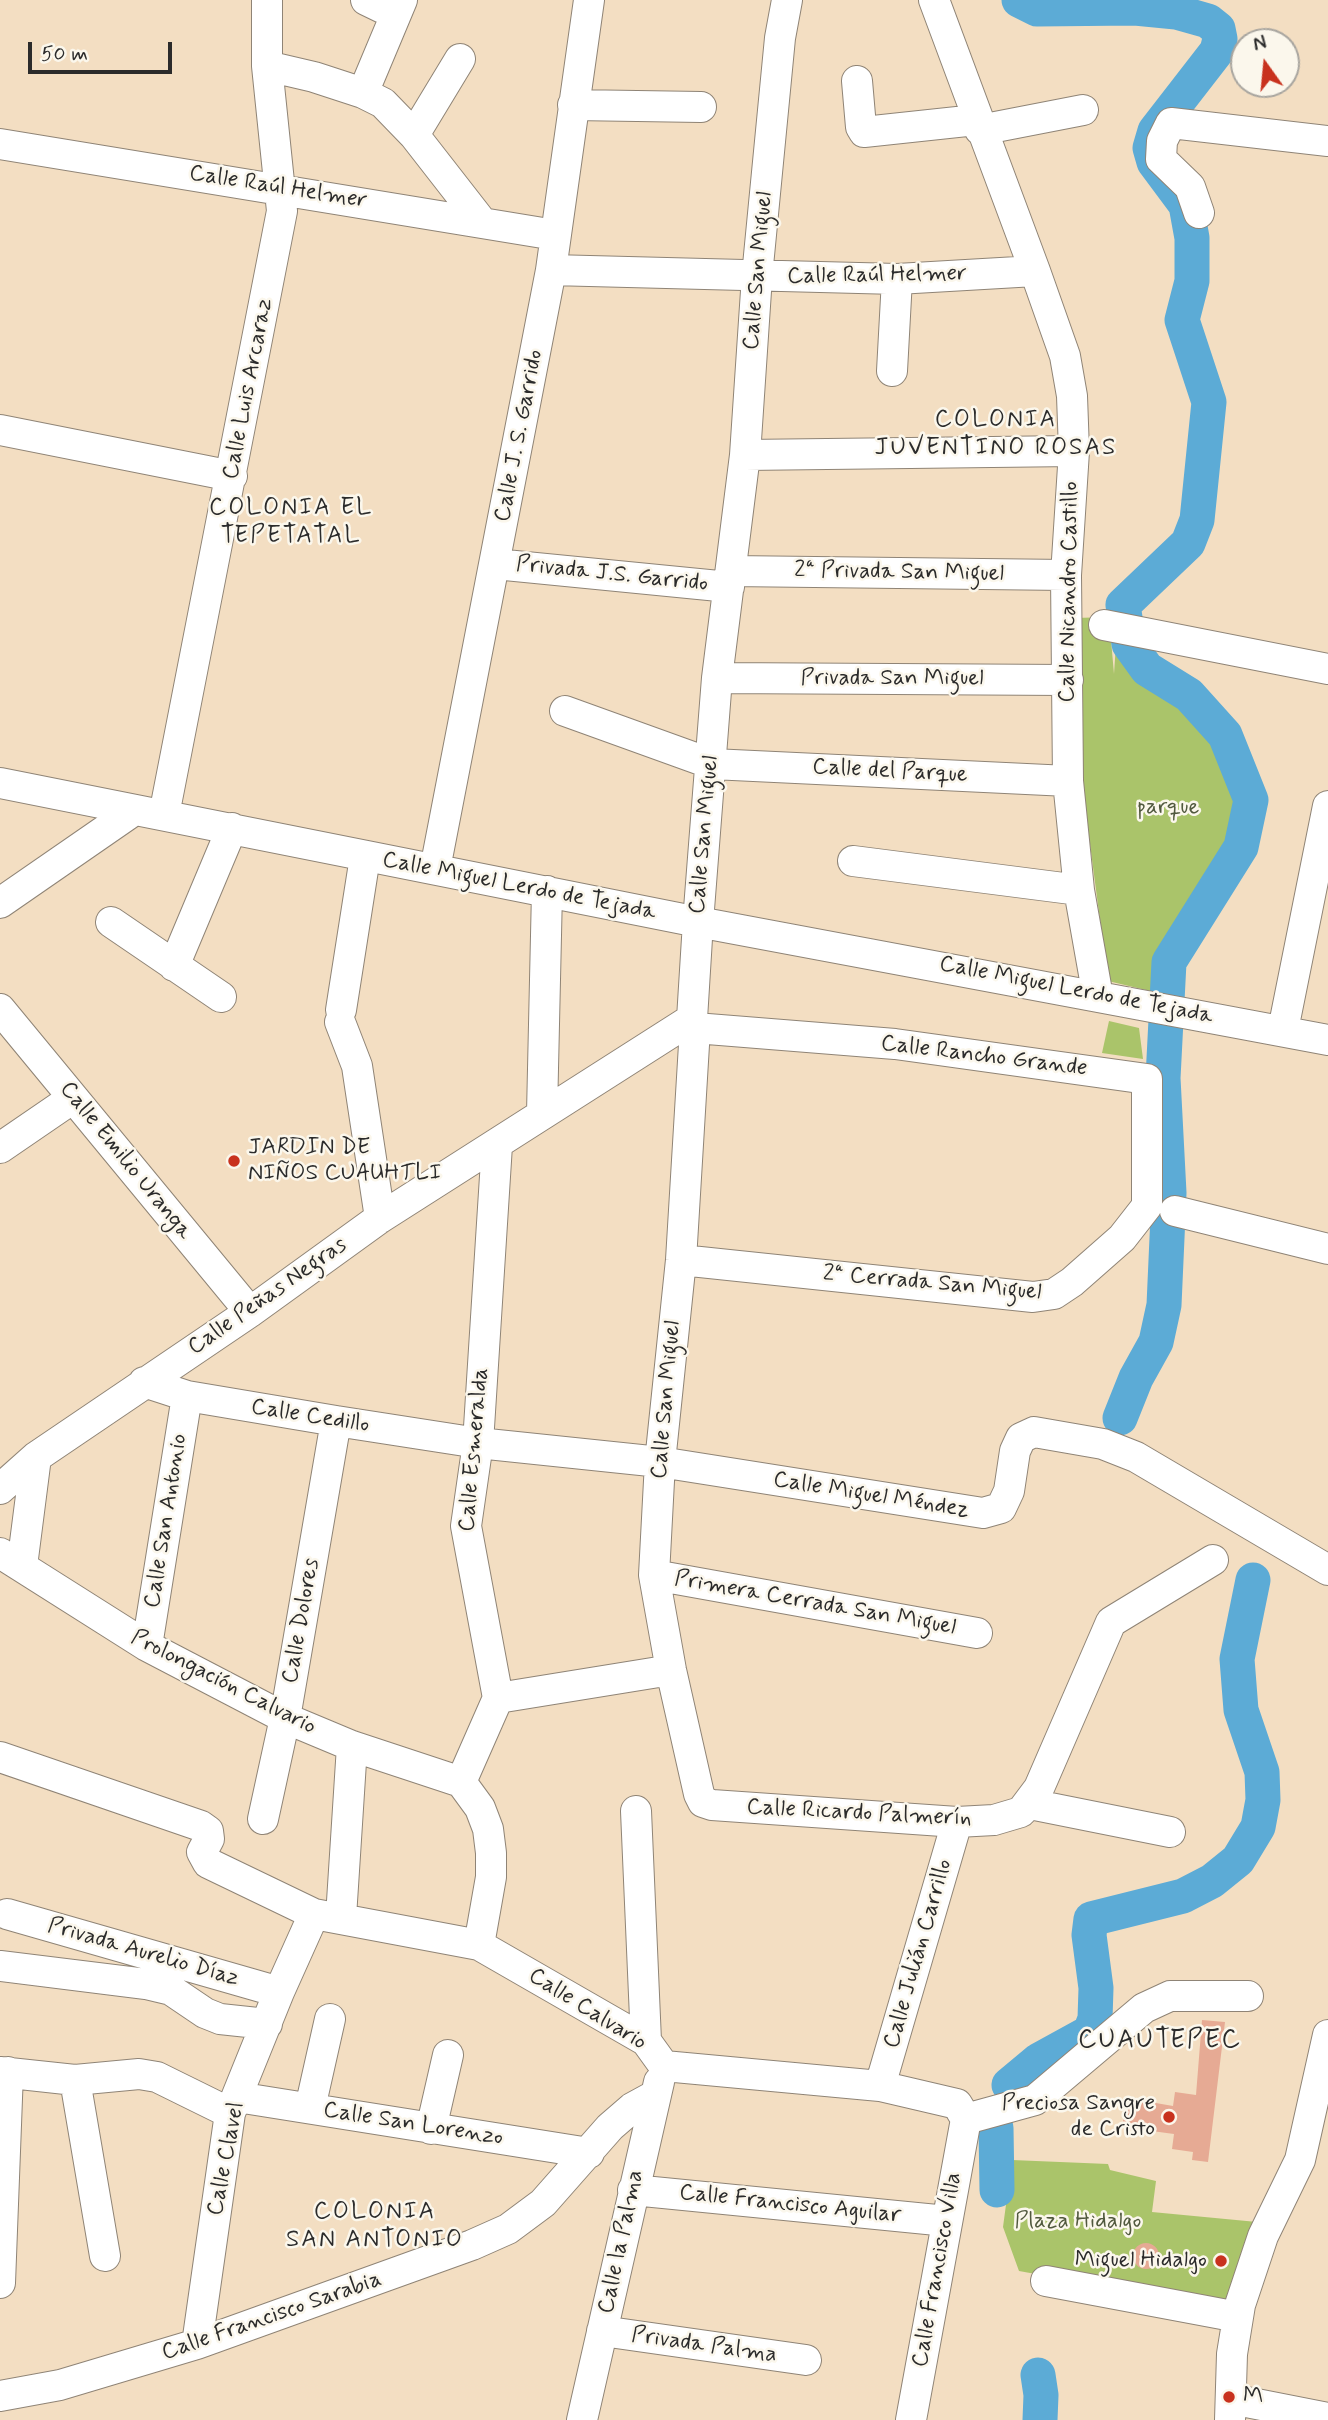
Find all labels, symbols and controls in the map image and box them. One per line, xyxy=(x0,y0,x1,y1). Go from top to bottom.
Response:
scale bar xyxy=(32,28,175,72)
north arrow xyxy=(1230,28,1300,98)
text: N xyxy=(1251,30,1269,58)
text: 50 m xyxy=(41,40,88,68)
street label: Calle Raúl Helmer xyxy=(187,160,369,216)
street label: Calle San Miguel xyxy=(738,191,780,351)
street label: Calle Raúl Helmer xyxy=(787,261,967,291)
street label: Calle Luis Arcaraz xyxy=(218,296,280,482)
street label: Calle J. S. Garrido xyxy=(490,348,550,524)
district label: COLONIA JUVENTINO ROSAS xyxy=(878,407,1114,463)
street label: Calle Nicandro Castillo xyxy=(1054,481,1086,703)
district label: COLONIA EL TEPETATAL xyxy=(215,495,367,551)
street label: Privada J.S. Garrido xyxy=(515,551,709,599)
street label: 2ª Privada San Miguel xyxy=(794,557,1004,589)
street label: Privada San Miguel xyxy=(800,665,984,693)
street label: Calle del Parque xyxy=(812,754,968,790)
street label: Calle San Miguel xyxy=(684,755,726,915)
park label: parque xyxy=(1137,794,1199,822)
street label: Calle Miguel Lerdo de Tejada xyxy=(380,847,658,927)
street label: Calle Miguel Lerdo de Tejada xyxy=(937,951,1215,1031)
street label: Calle Rancho Grande xyxy=(879,1031,1089,1083)
street label: Calle Emilio Uranga xyxy=(53,1076,197,1246)
place label: JARDIN DE NIÑOS CUAUHTLI xyxy=(248,1134,441,1188)
marker: JARDIN DE NIÑOS CUAUHTLI xyxy=(226,1153,242,1169)
street label: Calle Peñas Negras xyxy=(183,1232,353,1362)
street label: 2ª Cerrada San Miguel xyxy=(822,1261,1042,1307)
street label: Calle San Miguel xyxy=(646,1320,688,1480)
street label: Calle Esmeralda xyxy=(454,1367,496,1533)
street label: Calle Cedillo xyxy=(249,1394,371,1440)
street label: Calle San Antonio xyxy=(140,1432,194,1610)
street label: Calle Miguel Méndez xyxy=(771,1467,971,1525)
street label: Calle Dolores xyxy=(277,1556,327,1686)
street label: Primera Cerrada San Miguel xyxy=(672,1566,958,1642)
street label: Prolongación Calvario xyxy=(126,1624,320,1742)
street label: Calle Ricardo Palmerín xyxy=(746,1794,972,1834)
street label: Calle Julián Carrillo xyxy=(879,1856,959,2052)
street label: Privada Aurelio Díaz xyxy=(44,1913,242,1993)
street label: Calle Calvario xyxy=(523,1963,651,2057)
district label: CUAUTEPEC xyxy=(1079,2026,1241,2058)
place label: Preciosa Sangre de Cristo xyxy=(1002,2090,1155,2144)
street label: Calle San Lorenzo xyxy=(321,2097,505,2153)
street label: Calle Clavel xyxy=(202,2100,252,2218)
marker: Preciosa Sangre de Cristo xyxy=(1161,2109,1177,2125)
street label: Calle la Palma xyxy=(593,2168,651,2316)
street label: Calle Francisco Villa xyxy=(907,2170,969,2370)
street label: Calle Francisco Aguilar xyxy=(678,2180,902,2230)
district label: COLONIA SAN ANTONIO xyxy=(289,2199,461,2255)
park label: Plaza Hidalgo xyxy=(1015,2208,1141,2236)
place label: Miguel Hidalgo xyxy=(1075,2247,1207,2275)
marker: Miguel Hidalgo xyxy=(1213,2253,1229,2269)
street label: Calle Francisco Sarabia xyxy=(158,2266,386,2368)
street label: Privada Palma xyxy=(630,2322,778,2370)
place label: M xyxy=(1243,2383,1263,2411)
marker: M xyxy=(1221,2389,1237,2405)

